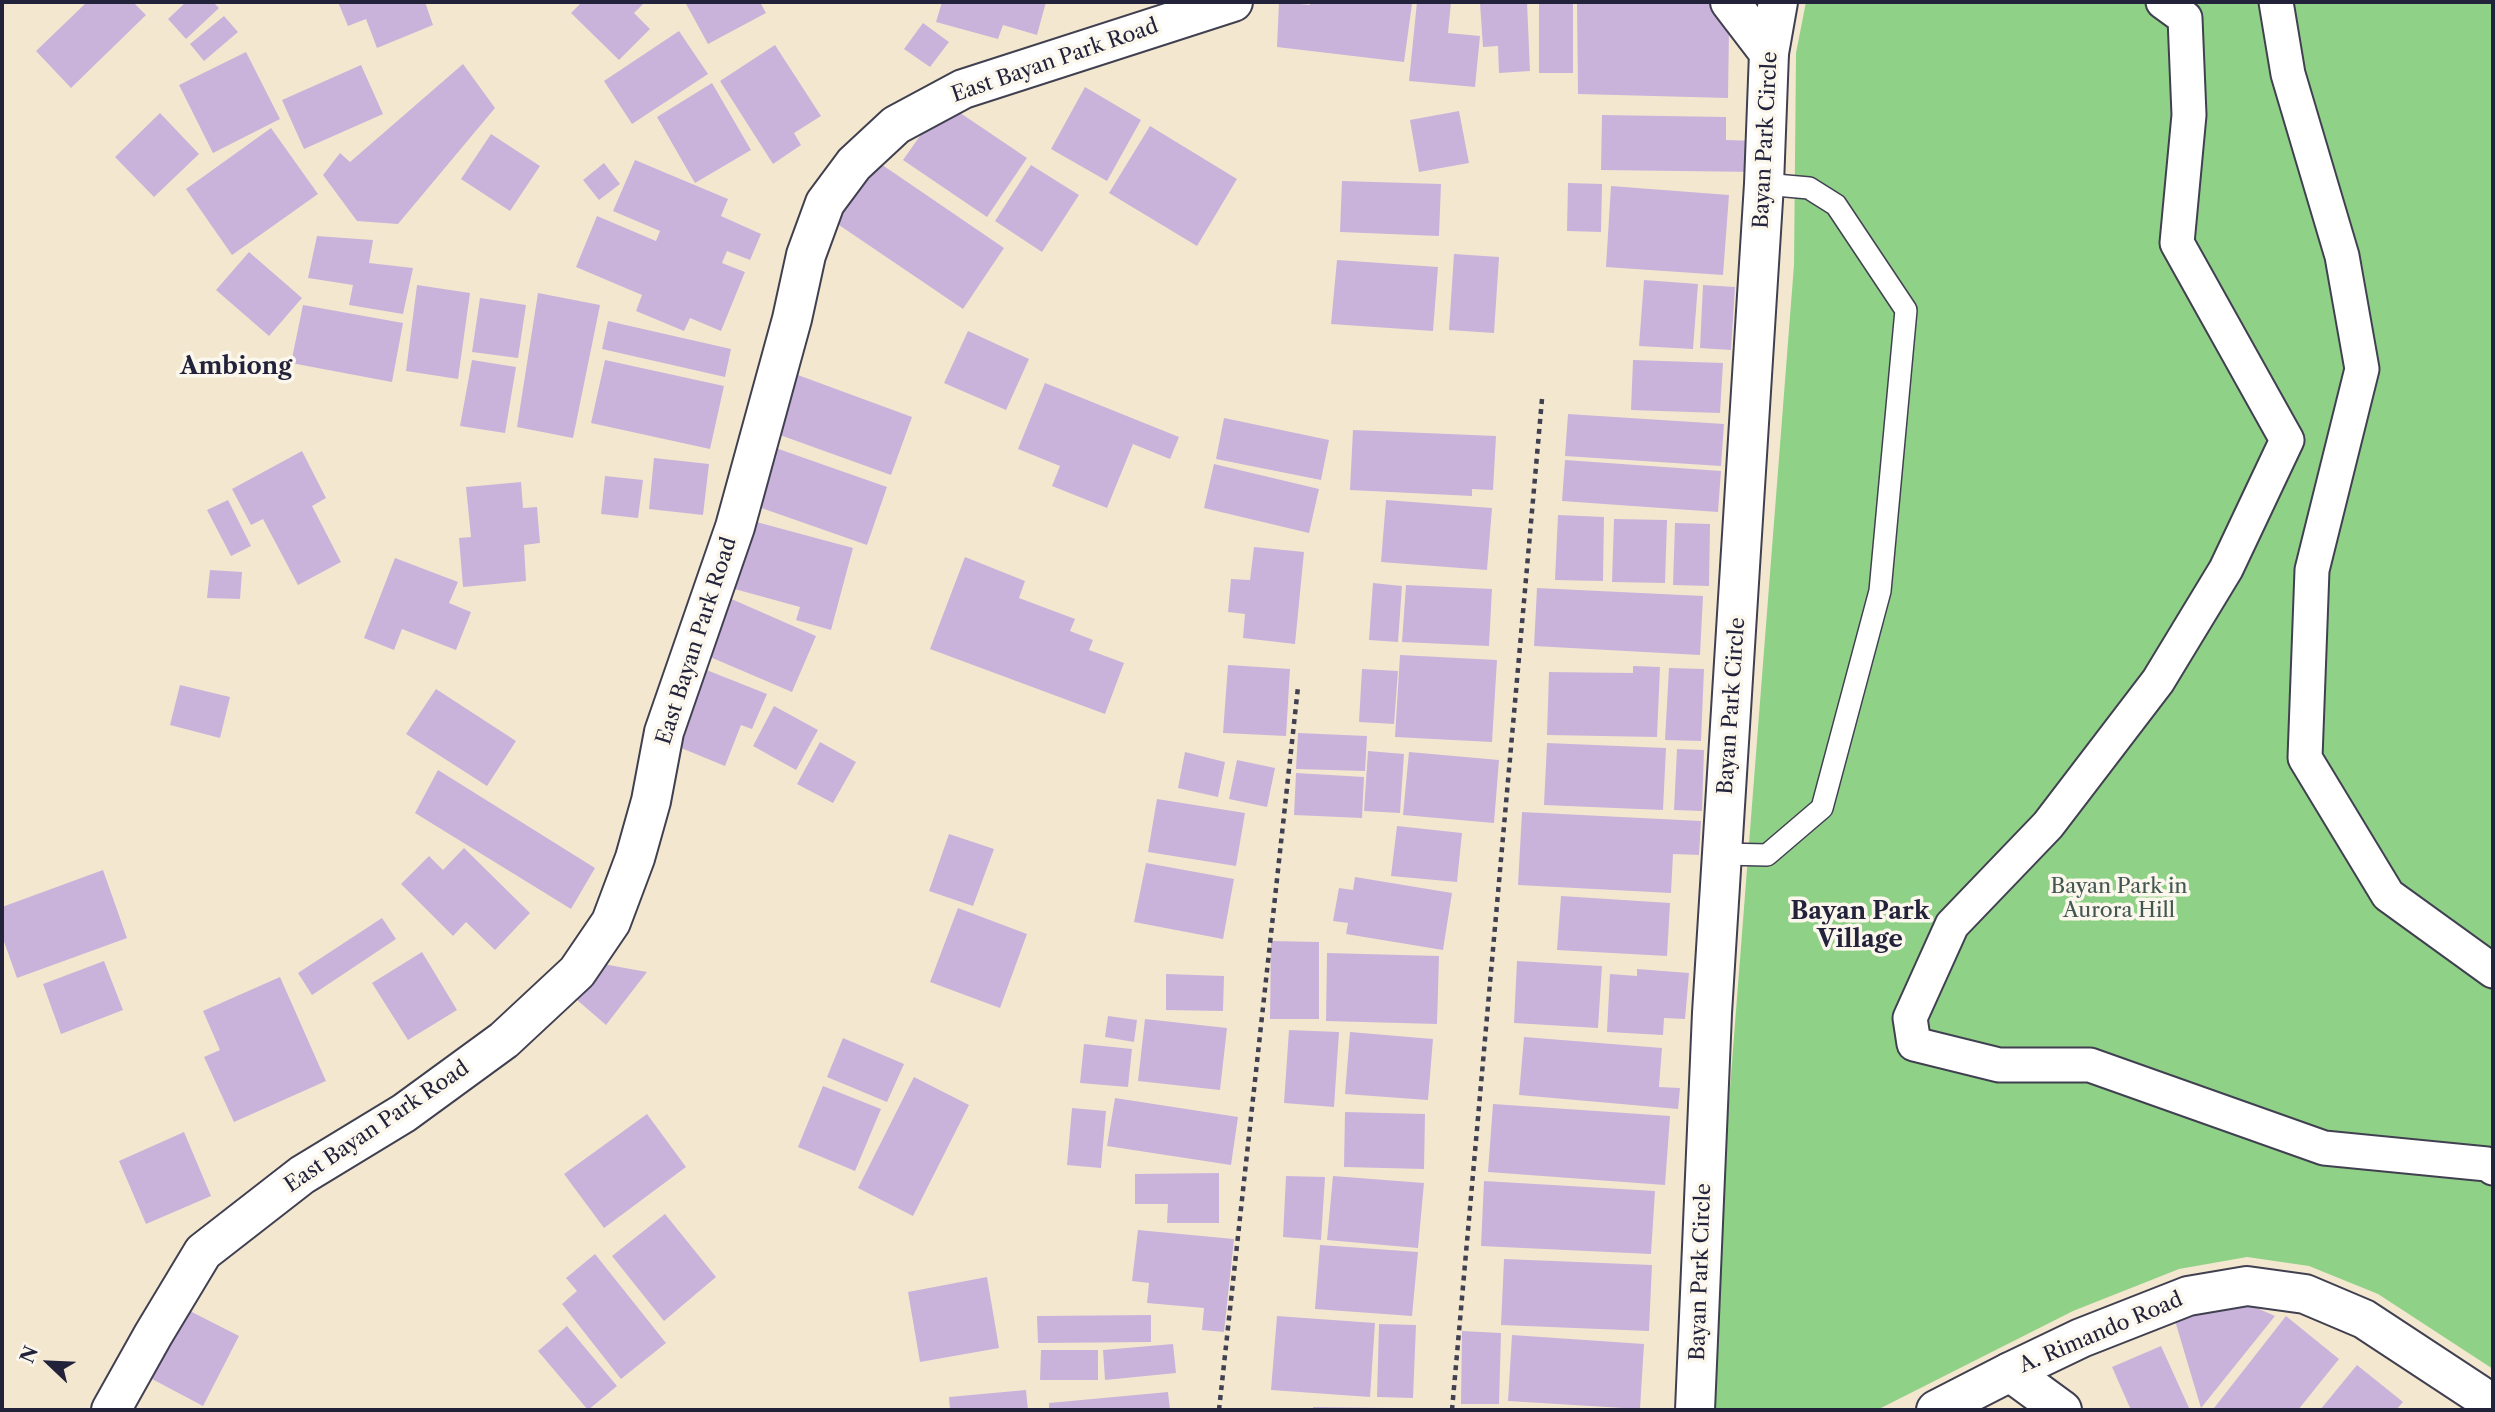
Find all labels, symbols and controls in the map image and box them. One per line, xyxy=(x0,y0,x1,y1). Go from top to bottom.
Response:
street label: East Bayan Park Road xyxy=(948,14,1162,108)
street label: Bayan Park Circle xyxy=(1749,51,1783,229)
district label: Ambiong xyxy=(180,353,292,381)
street label: East Bayan Park Road xyxy=(652,534,742,748)
street label: Bayan Park Circle xyxy=(1713,617,1751,795)
park label: Bayan Park in Aurora Hill xyxy=(2051,874,2187,924)
district label: Bayan Park Village xyxy=(1790,898,1930,954)
street label: East Bayan Park Road xyxy=(280,1056,474,1198)
street label: Bayan Park Circle xyxy=(1685,1183,1717,1361)
street label: A. Rimando Road xyxy=(2015,1287,2187,1379)
north arrow xyxy=(14,1328,84,1398)
text: N xyxy=(15,1343,43,1367)

